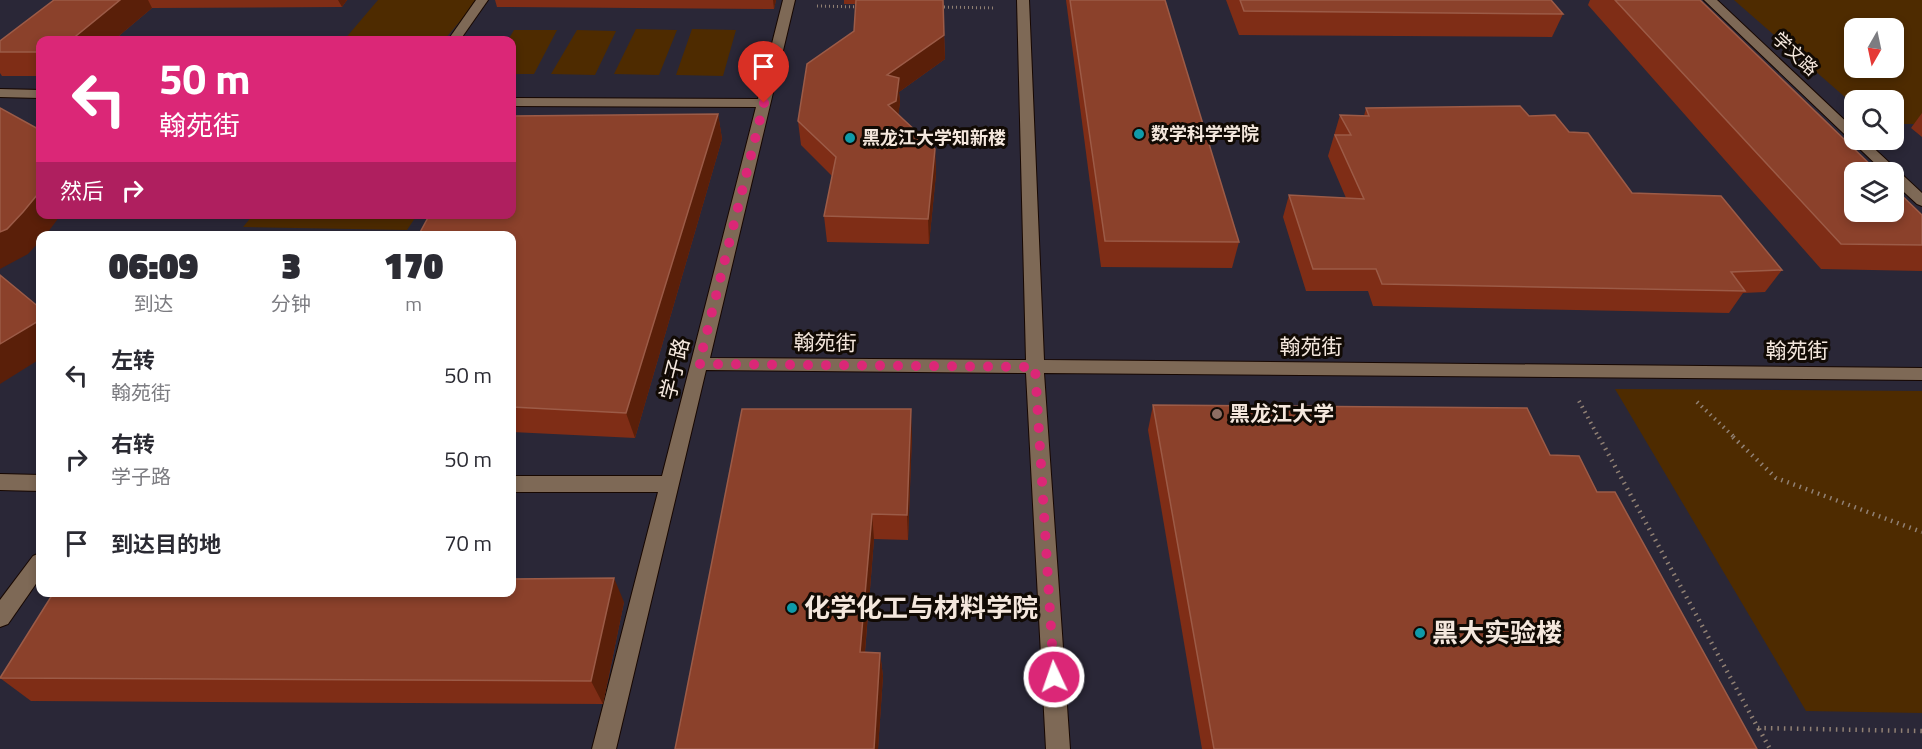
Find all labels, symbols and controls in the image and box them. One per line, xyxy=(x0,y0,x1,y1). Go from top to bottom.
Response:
north arrow xyxy=(1844,18,1904,78)
map controls xyxy=(1844,18,1904,222)
street label: 学文路 xyxy=(1766,25,1824,82)
pin xyxy=(738,41,789,103)
text: 50 m xyxy=(159,46,251,110)
icon: arrive xyxy=(747,50,780,83)
icon: left xyxy=(60,60,138,138)
button: search xyxy=(1844,90,1904,150)
text: 翰苑街 xyxy=(159,104,240,145)
place label: 数学科学学院 xyxy=(1151,120,1259,147)
place label: 黑龙江大学知新楼 xyxy=(862,124,1006,151)
marker: 数学科学学院 xyxy=(1132,127,1146,141)
marker: 黑龙江大学知新楼 xyxy=(843,131,857,145)
button: layers xyxy=(1844,162,1904,222)
text: 然后 xyxy=(60,174,104,208)
icon: right xyxy=(116,174,149,207)
text: 06:09 xyxy=(109,238,198,293)
text: 3 xyxy=(281,238,301,293)
text: 170 xyxy=(384,238,443,293)
text: 到达 xyxy=(134,288,174,319)
text: 分钟 xyxy=(271,288,311,319)
text: m xyxy=(405,288,422,319)
street label: 翰苑街 xyxy=(793,325,857,359)
street label: 翰苑街 xyxy=(1280,330,1343,362)
street label: 学子路 xyxy=(651,334,697,403)
street label: 翰苑街 xyxy=(1766,334,1829,366)
text: 左转 xyxy=(111,343,155,377)
text: 50 m xyxy=(444,358,492,392)
icon: left xyxy=(60,359,93,392)
text: 翰苑街 xyxy=(111,377,171,408)
place label: 黑龙江大学 xyxy=(1229,397,1334,429)
marker: 黑龙江大学 xyxy=(1210,407,1224,421)
text: 右转 xyxy=(111,427,155,461)
text: 50 m xyxy=(444,442,492,476)
icon: right xyxy=(60,443,93,476)
text: 学子路 xyxy=(111,461,171,492)
text: 70 m xyxy=(444,526,492,560)
icon: arrive xyxy=(60,527,93,560)
text: 到达目的地 xyxy=(111,527,221,561)
place label: 化学化工与材料学院 xyxy=(804,588,1038,627)
marker: 化学化工与材料学院 xyxy=(785,601,799,615)
place label: 黑大实验楼 xyxy=(1432,613,1562,652)
marker: 黑大实验楼 xyxy=(1413,626,1427,640)
position arrow xyxy=(1022,645,1086,709)

